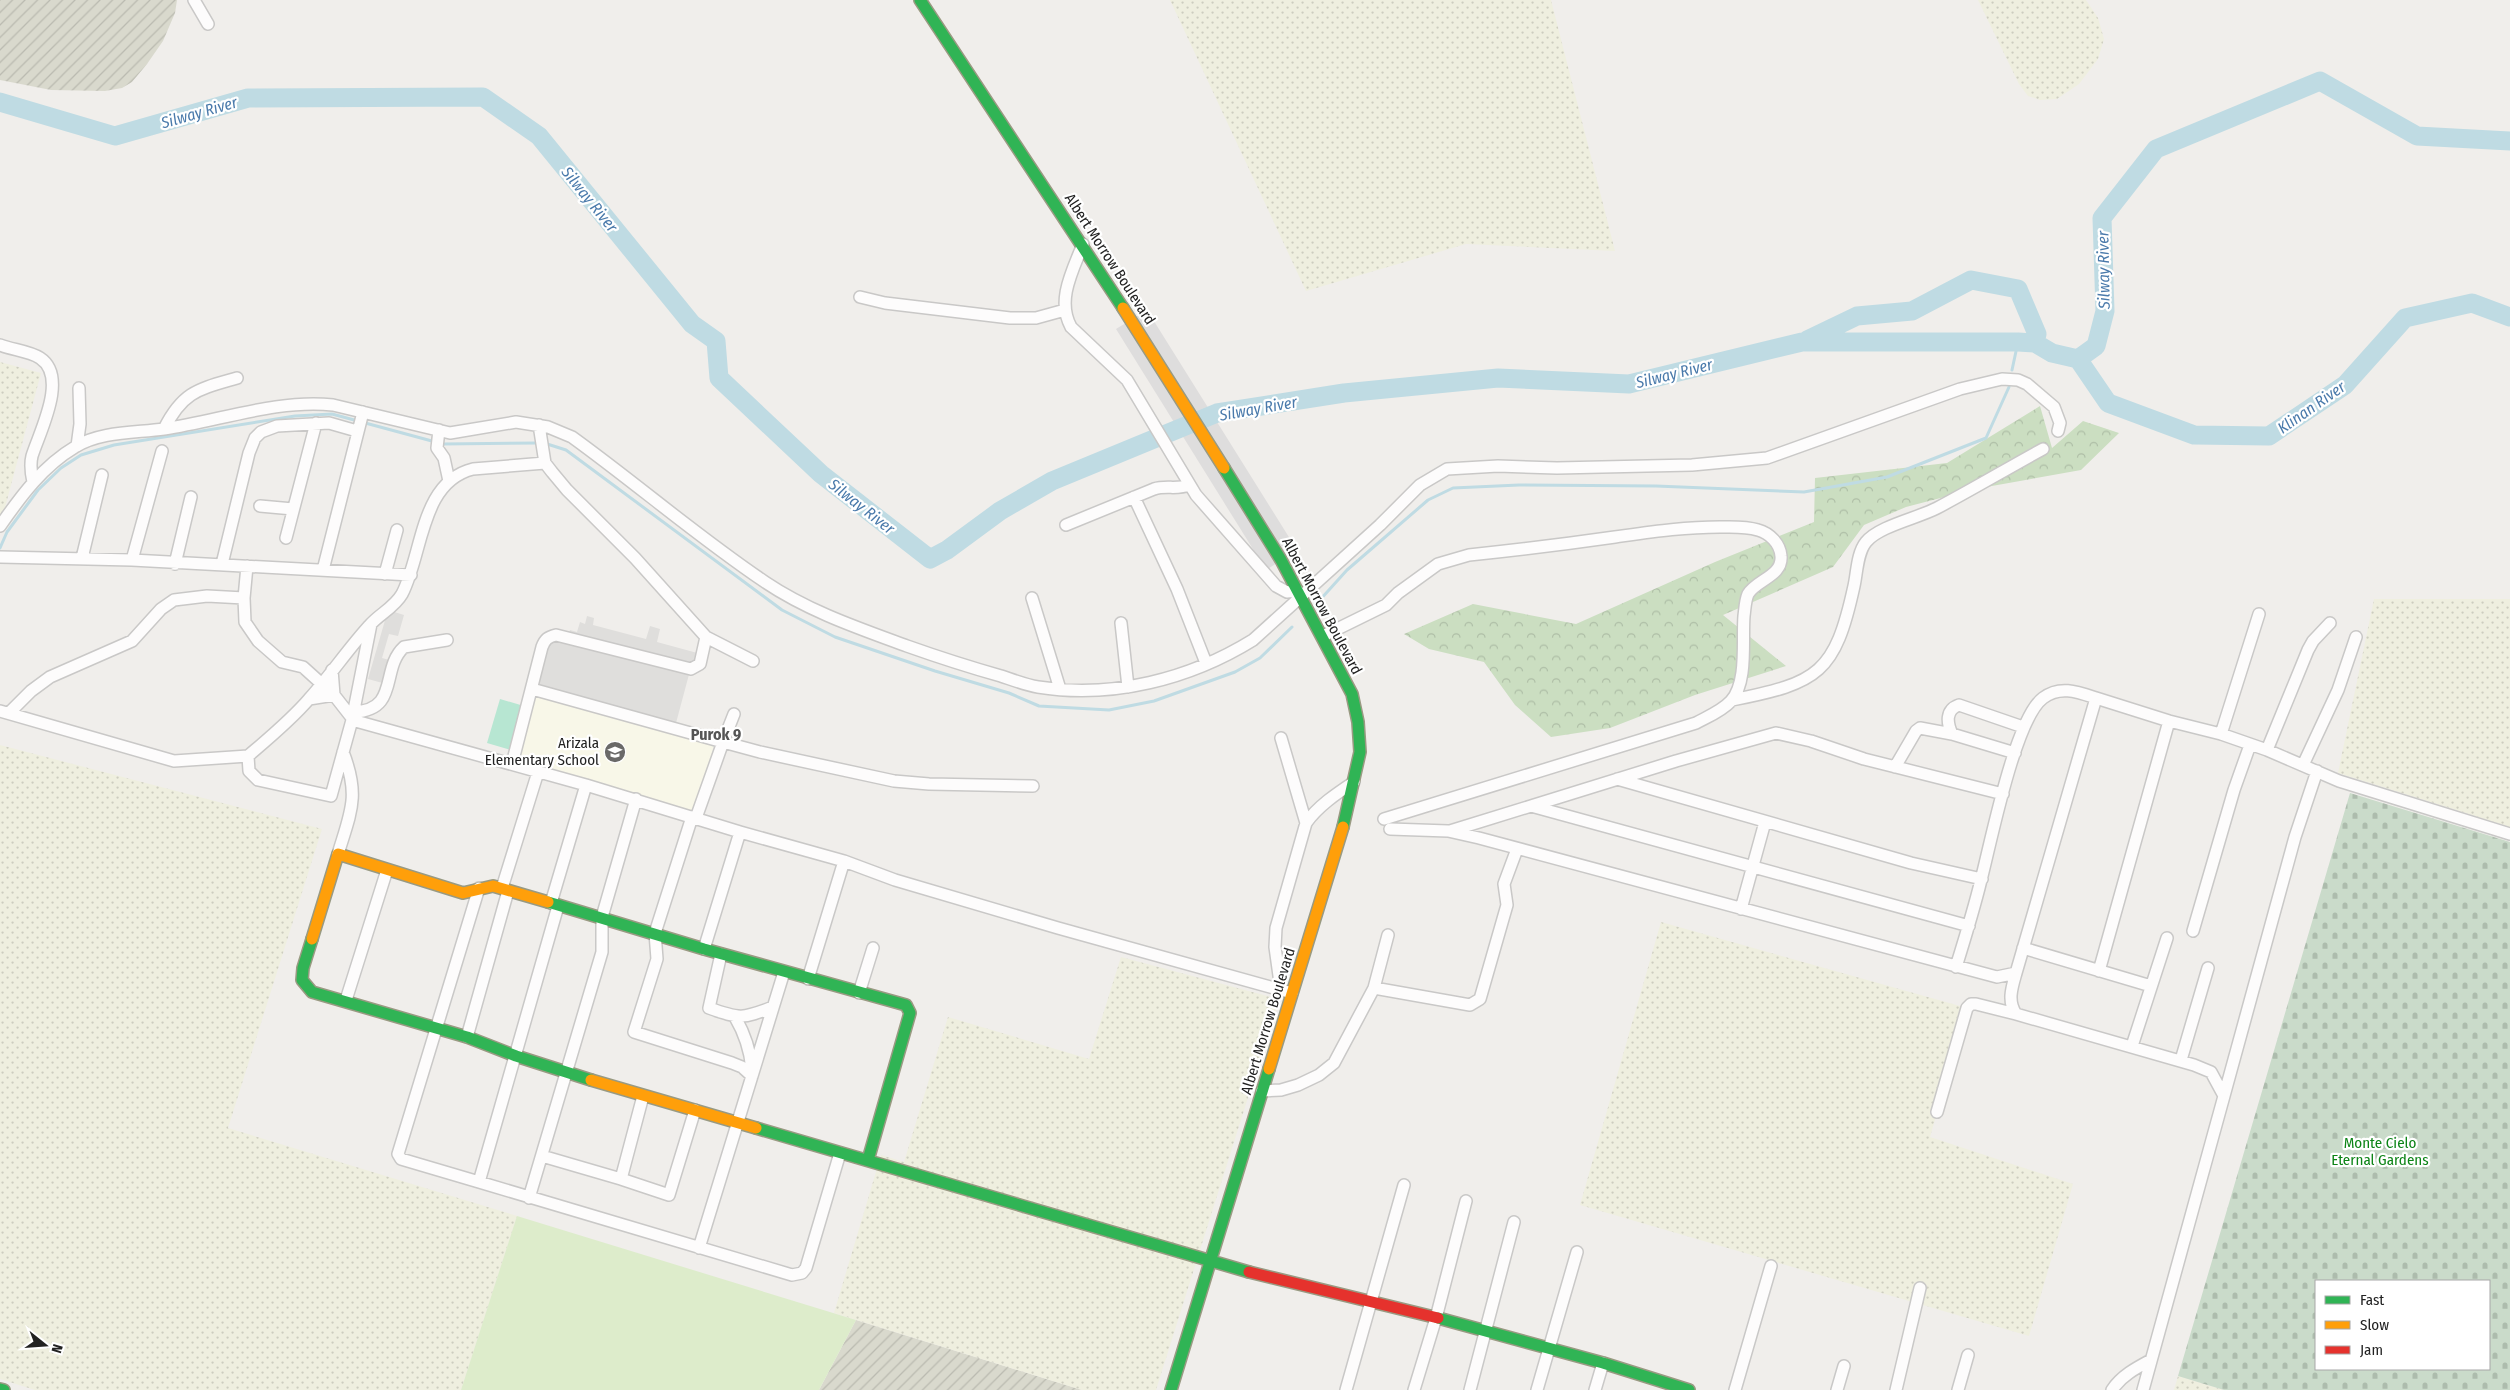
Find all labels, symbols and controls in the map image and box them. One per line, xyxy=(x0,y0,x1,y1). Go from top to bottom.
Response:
water label: Silway River xyxy=(158,92,240,133)
water label: Silway River xyxy=(557,162,622,236)
street label: Albert Morrow Boulevard xyxy=(1061,190,1159,328)
water label: Silway River xyxy=(2093,230,2114,310)
water label: Silway River xyxy=(1633,355,1715,392)
water label: Klinan River xyxy=(2274,377,2349,438)
water label: Silway River xyxy=(1217,392,1299,425)
water label: Silway River xyxy=(824,474,899,538)
street label: Albert Morrow Boulevard xyxy=(1278,534,1366,678)
district label: Purok 9 xyxy=(691,725,741,744)
place label: Arizala Elementary School xyxy=(485,734,599,769)
school or university icon: Arizala Elementary School xyxy=(603,740,627,764)
street label: Albert Morrow Boulevard xyxy=(1237,945,1299,1097)
park label: Monte Cielo Eternal Gardens xyxy=(2331,1134,2429,1169)
legend xyxy=(2315,1280,2490,1370)
text: Fast xyxy=(2360,1291,2384,1309)
text: Slow xyxy=(2360,1316,2389,1334)
north arrow xyxy=(20,1320,70,1370)
text: Jam xyxy=(2360,1341,2383,1359)
text: N xyxy=(48,1342,66,1355)

